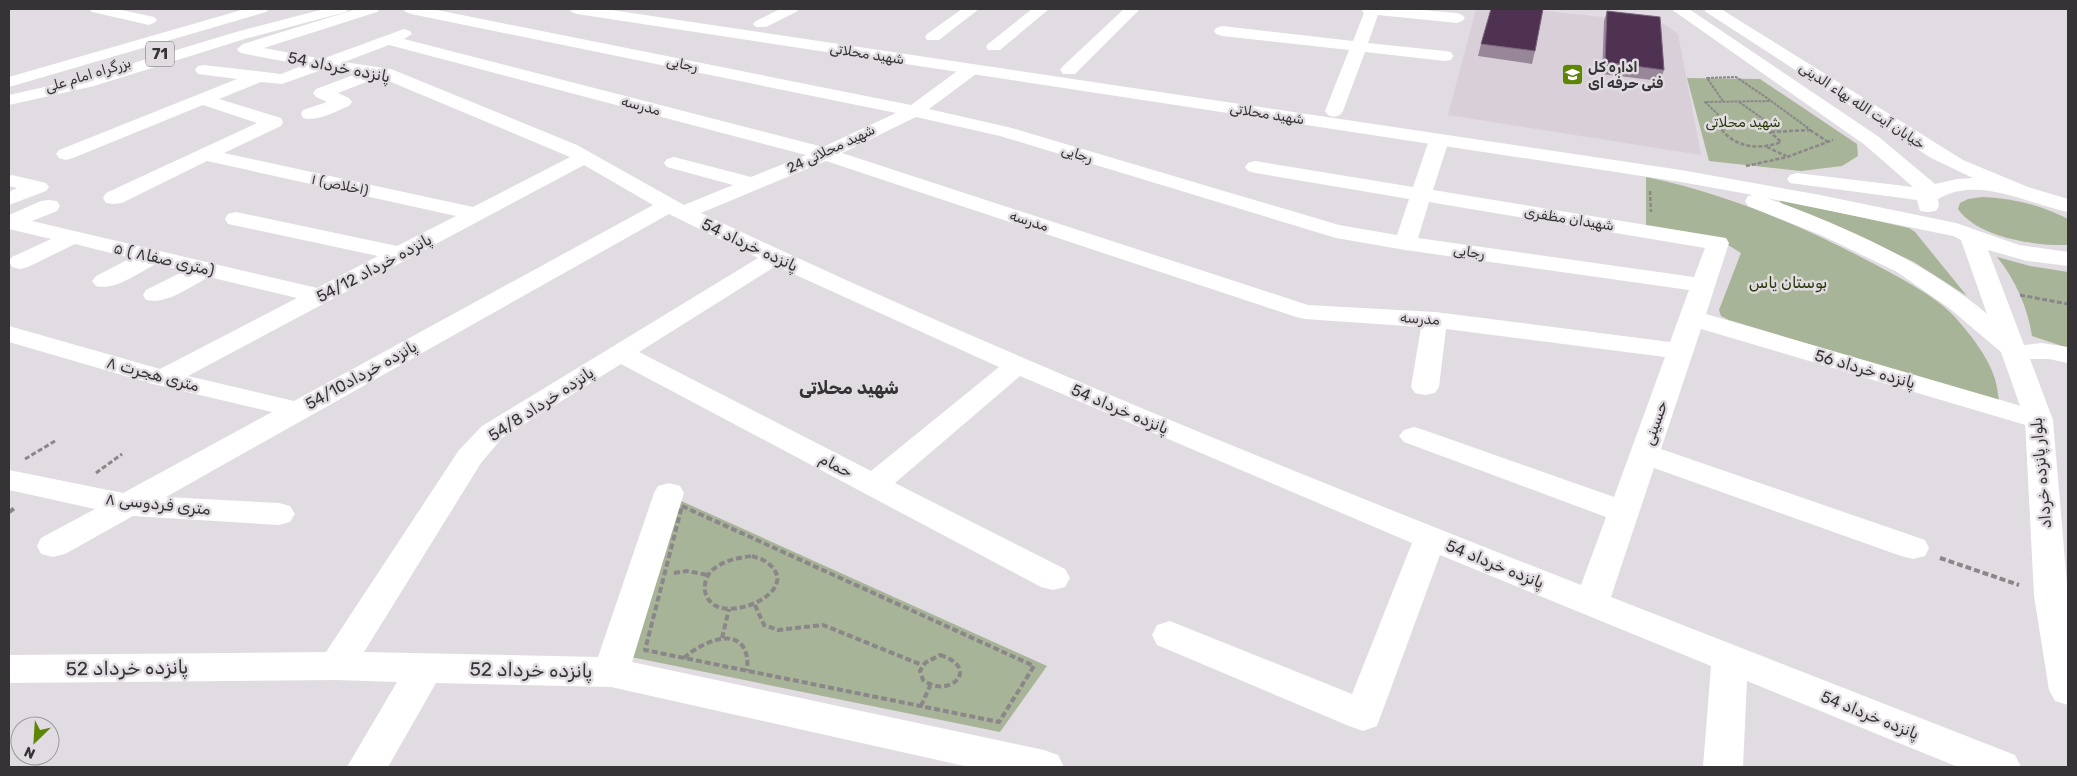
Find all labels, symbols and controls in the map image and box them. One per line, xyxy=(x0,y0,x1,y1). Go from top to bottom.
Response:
street label: شهید محلاتی xyxy=(829,40,905,68)
road number: 71 xyxy=(146,42,174,66)
street label: پانزده خرداد 54 xyxy=(286,48,392,87)
street label: رجایی xyxy=(665,53,699,75)
street label: بزرگراه امام علی xyxy=(43,54,133,97)
place label: اداره کل فنی حرفه ای xyxy=(1588,59,1663,92)
street label: خیابان آیت الله بهاء الدینی xyxy=(1796,59,1928,153)
school or university icon: اداره کل فنی حرفه ای xyxy=(1560,63,1584,87)
street label: مدرسه xyxy=(620,93,663,119)
street label: شهید محلاتی xyxy=(1229,100,1305,128)
park label: شهید محلاتی xyxy=(1705,114,1781,131)
street label: شهید محلاتی 24 xyxy=(784,121,878,177)
street label: رجایی xyxy=(1059,141,1095,167)
street label: ۱ (اخلاص) xyxy=(310,171,370,199)
street label: شهیدان مظفری xyxy=(1523,203,1615,235)
street label: مدرسه xyxy=(1007,207,1051,235)
street label: پانزده خرداد 54 xyxy=(698,214,801,276)
street label: پانزده خرداد 54/12 xyxy=(313,230,435,307)
street label: ۵ ( ۸متری صفا) xyxy=(111,238,216,281)
street label: رجایی xyxy=(1452,241,1486,263)
park label: بوستان یاس xyxy=(1749,273,1827,293)
street label: مدرسه xyxy=(1400,309,1441,329)
street label: پانزده خرداد54/10 xyxy=(302,336,421,414)
street label: پانزده خرداد 56 xyxy=(1812,346,1917,393)
street label: ۸ متری هجرت xyxy=(104,352,202,397)
street label: پانزده خرداد 54/8 xyxy=(485,363,598,446)
district label: شهید محلاتی xyxy=(799,377,899,399)
street label: پانزده خرداد 54 xyxy=(1068,380,1172,439)
street label: حسینی xyxy=(1639,398,1671,448)
street label: بلوار پانزده خرداد xyxy=(2027,417,2056,529)
street label: حمام xyxy=(816,449,856,482)
street label: ۸ متری فردوسی xyxy=(104,489,212,520)
street label: پانزده خرداد 54 xyxy=(1443,536,1547,593)
street label: پانزده خرداد 52 xyxy=(65,655,189,683)
street label: پانزده خرداد 52 xyxy=(469,657,593,685)
street label: پانزده خرداد 54 xyxy=(1818,687,1922,744)
north arrow xyxy=(10,716,60,766)
text: N xyxy=(22,742,38,762)

